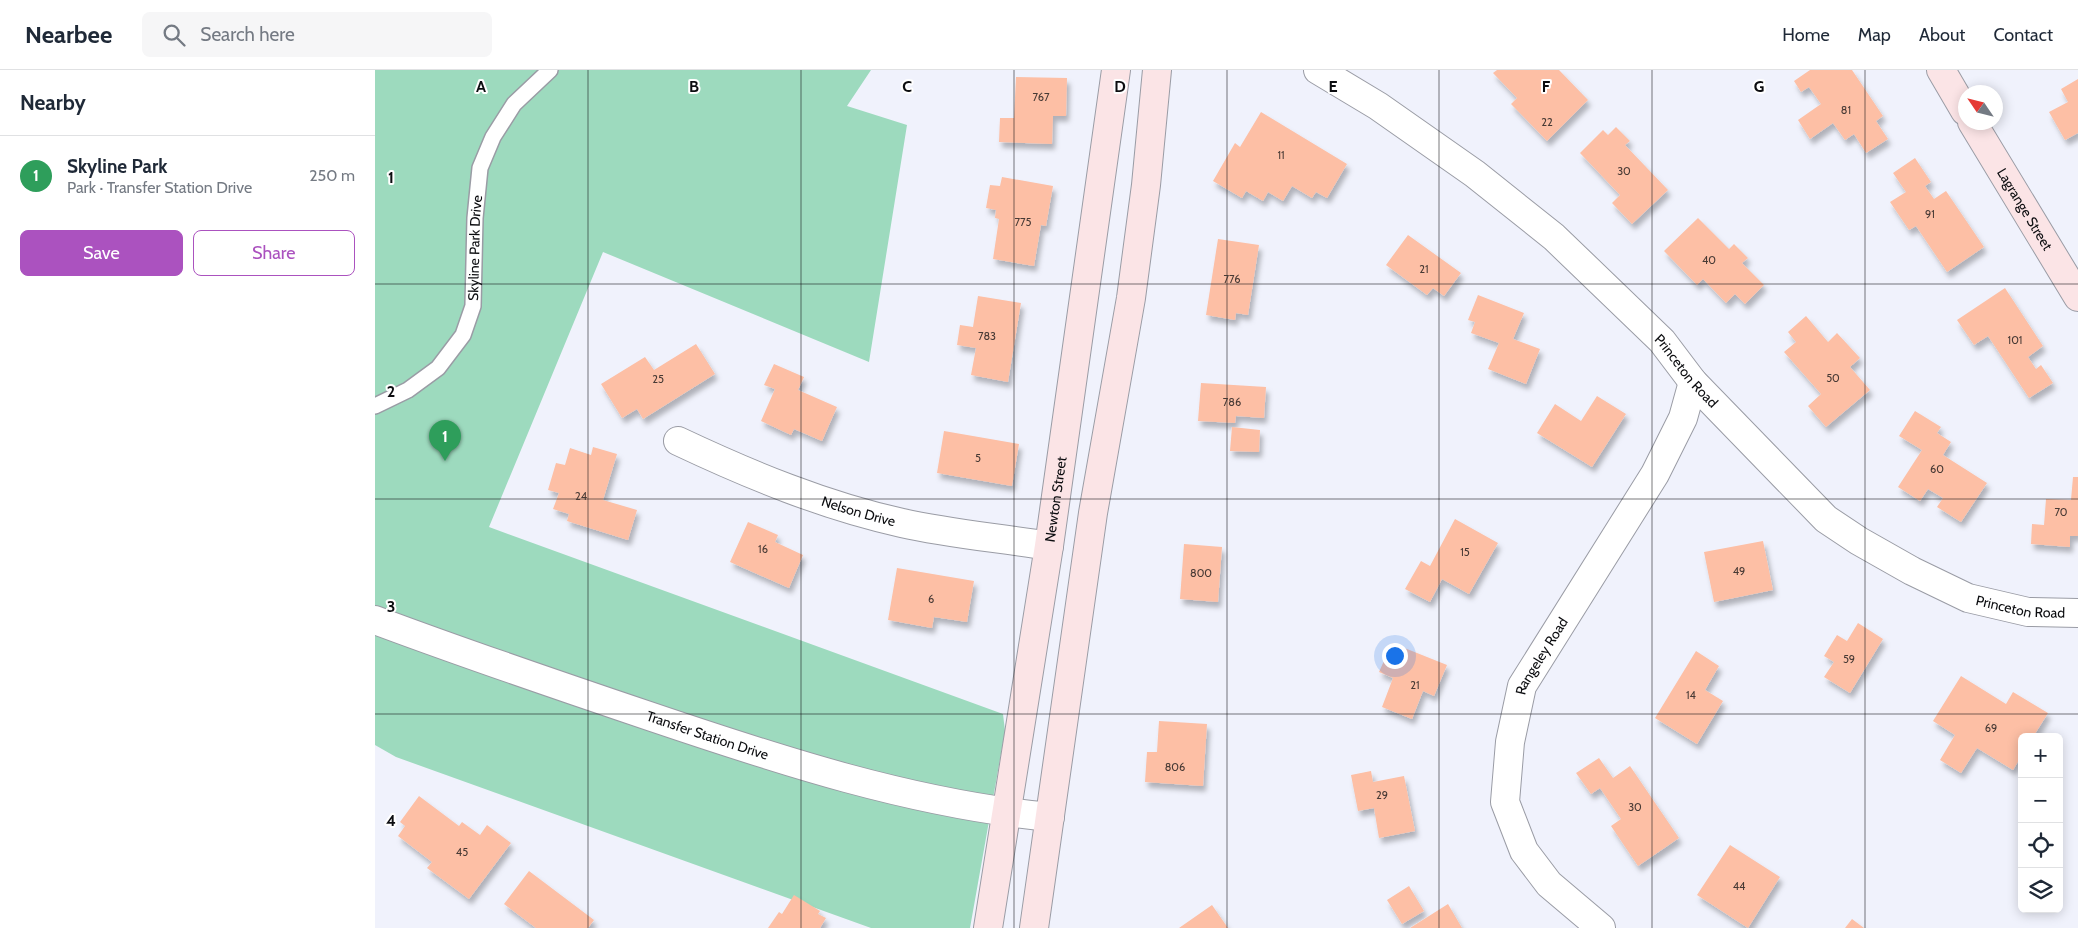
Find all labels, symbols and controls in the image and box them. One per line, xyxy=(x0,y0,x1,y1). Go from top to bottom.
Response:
search box xyxy=(142,12,492,57)
text: Nearbee xyxy=(25,20,112,49)
icon: search xyxy=(160,21,188,49)
text: Search here xyxy=(200,23,295,46)
text: Home xyxy=(1782,24,1830,46)
text: Map xyxy=(1858,24,1891,46)
text: About xyxy=(1919,24,1965,46)
text: Contact xyxy=(1993,24,2053,46)
text: A xyxy=(476,77,486,96)
text: B xyxy=(689,77,699,96)
text: C xyxy=(902,77,912,96)
text: D xyxy=(1114,77,1126,96)
text: E xyxy=(1328,77,1338,96)
text: F xyxy=(1542,77,1551,96)
text: G xyxy=(1754,77,1764,96)
north arrow xyxy=(1958,85,2003,130)
text: Nearby xyxy=(20,90,86,115)
house number: 767 xyxy=(1033,90,1050,104)
house number: 81 xyxy=(1841,103,1851,117)
house number: 22 xyxy=(1541,115,1553,129)
house number: 11 xyxy=(1277,148,1285,162)
text: Skyline Park xyxy=(67,155,167,178)
house number: 30 xyxy=(1617,164,1631,178)
street label: Lagrange Street xyxy=(1993,165,2057,254)
text: 1 xyxy=(33,166,39,185)
text: 250 m xyxy=(309,166,355,185)
text: 1 xyxy=(388,168,394,187)
text: Park · Transfer Station Drive xyxy=(67,178,252,197)
street label: Skyline Park Drive xyxy=(464,194,486,301)
house number: 91 xyxy=(1925,207,1935,221)
house number: 775 xyxy=(1014,215,1032,229)
button: Save xyxy=(20,230,183,276)
button: Share xyxy=(193,230,355,276)
house number: 40 xyxy=(1702,253,1716,267)
house number: 21 xyxy=(1419,262,1429,276)
house number: 776 xyxy=(1223,272,1241,286)
house number: 783 xyxy=(978,329,996,343)
street label: Princeton Road xyxy=(1651,330,1722,411)
house number: 101 xyxy=(2008,333,2022,347)
house number: 50 xyxy=(1826,371,1840,385)
house number: 25 xyxy=(652,372,664,386)
text: 2 xyxy=(387,382,395,401)
house number: 786 xyxy=(1223,395,1241,409)
pin: 1 xyxy=(429,420,461,461)
house number: 5 xyxy=(975,451,981,465)
street label: Newton Street xyxy=(1041,455,1071,543)
house number: 60 xyxy=(1930,462,1944,476)
house number: 24 xyxy=(575,489,588,503)
street label: Nelson Drive xyxy=(819,492,897,530)
house number: 70 xyxy=(2054,505,2068,519)
house number: 16 xyxy=(758,542,768,556)
house number: 15 xyxy=(1460,545,1470,559)
house number: 49 xyxy=(1733,564,1745,578)
house number: 800 xyxy=(1190,566,1212,580)
street label: Princeton Road xyxy=(1974,591,2065,622)
house number: 6 xyxy=(928,592,934,606)
text: 3 xyxy=(387,597,395,616)
street label: Rangeley Road xyxy=(1511,614,1572,696)
your location xyxy=(1382,643,1408,669)
house number: 59 xyxy=(1843,652,1855,666)
house number: 21 xyxy=(1410,678,1420,692)
house number: 14 xyxy=(1686,688,1697,702)
street label: Transfer Station Drive xyxy=(644,707,771,764)
house number: 69 xyxy=(1985,721,1997,735)
map controls xyxy=(2018,733,2063,913)
button: + xyxy=(2018,733,2063,778)
house number: 806 xyxy=(1165,760,1185,774)
button: − xyxy=(2018,778,2063,823)
house number: 29 xyxy=(1376,788,1388,802)
house number: 30 xyxy=(1628,800,1642,814)
text: 4 xyxy=(386,811,396,830)
button: locate xyxy=(2018,823,2063,868)
house number: 45 xyxy=(456,845,468,859)
button: layers xyxy=(2018,868,2063,913)
house number: 44 xyxy=(1733,879,1746,893)

